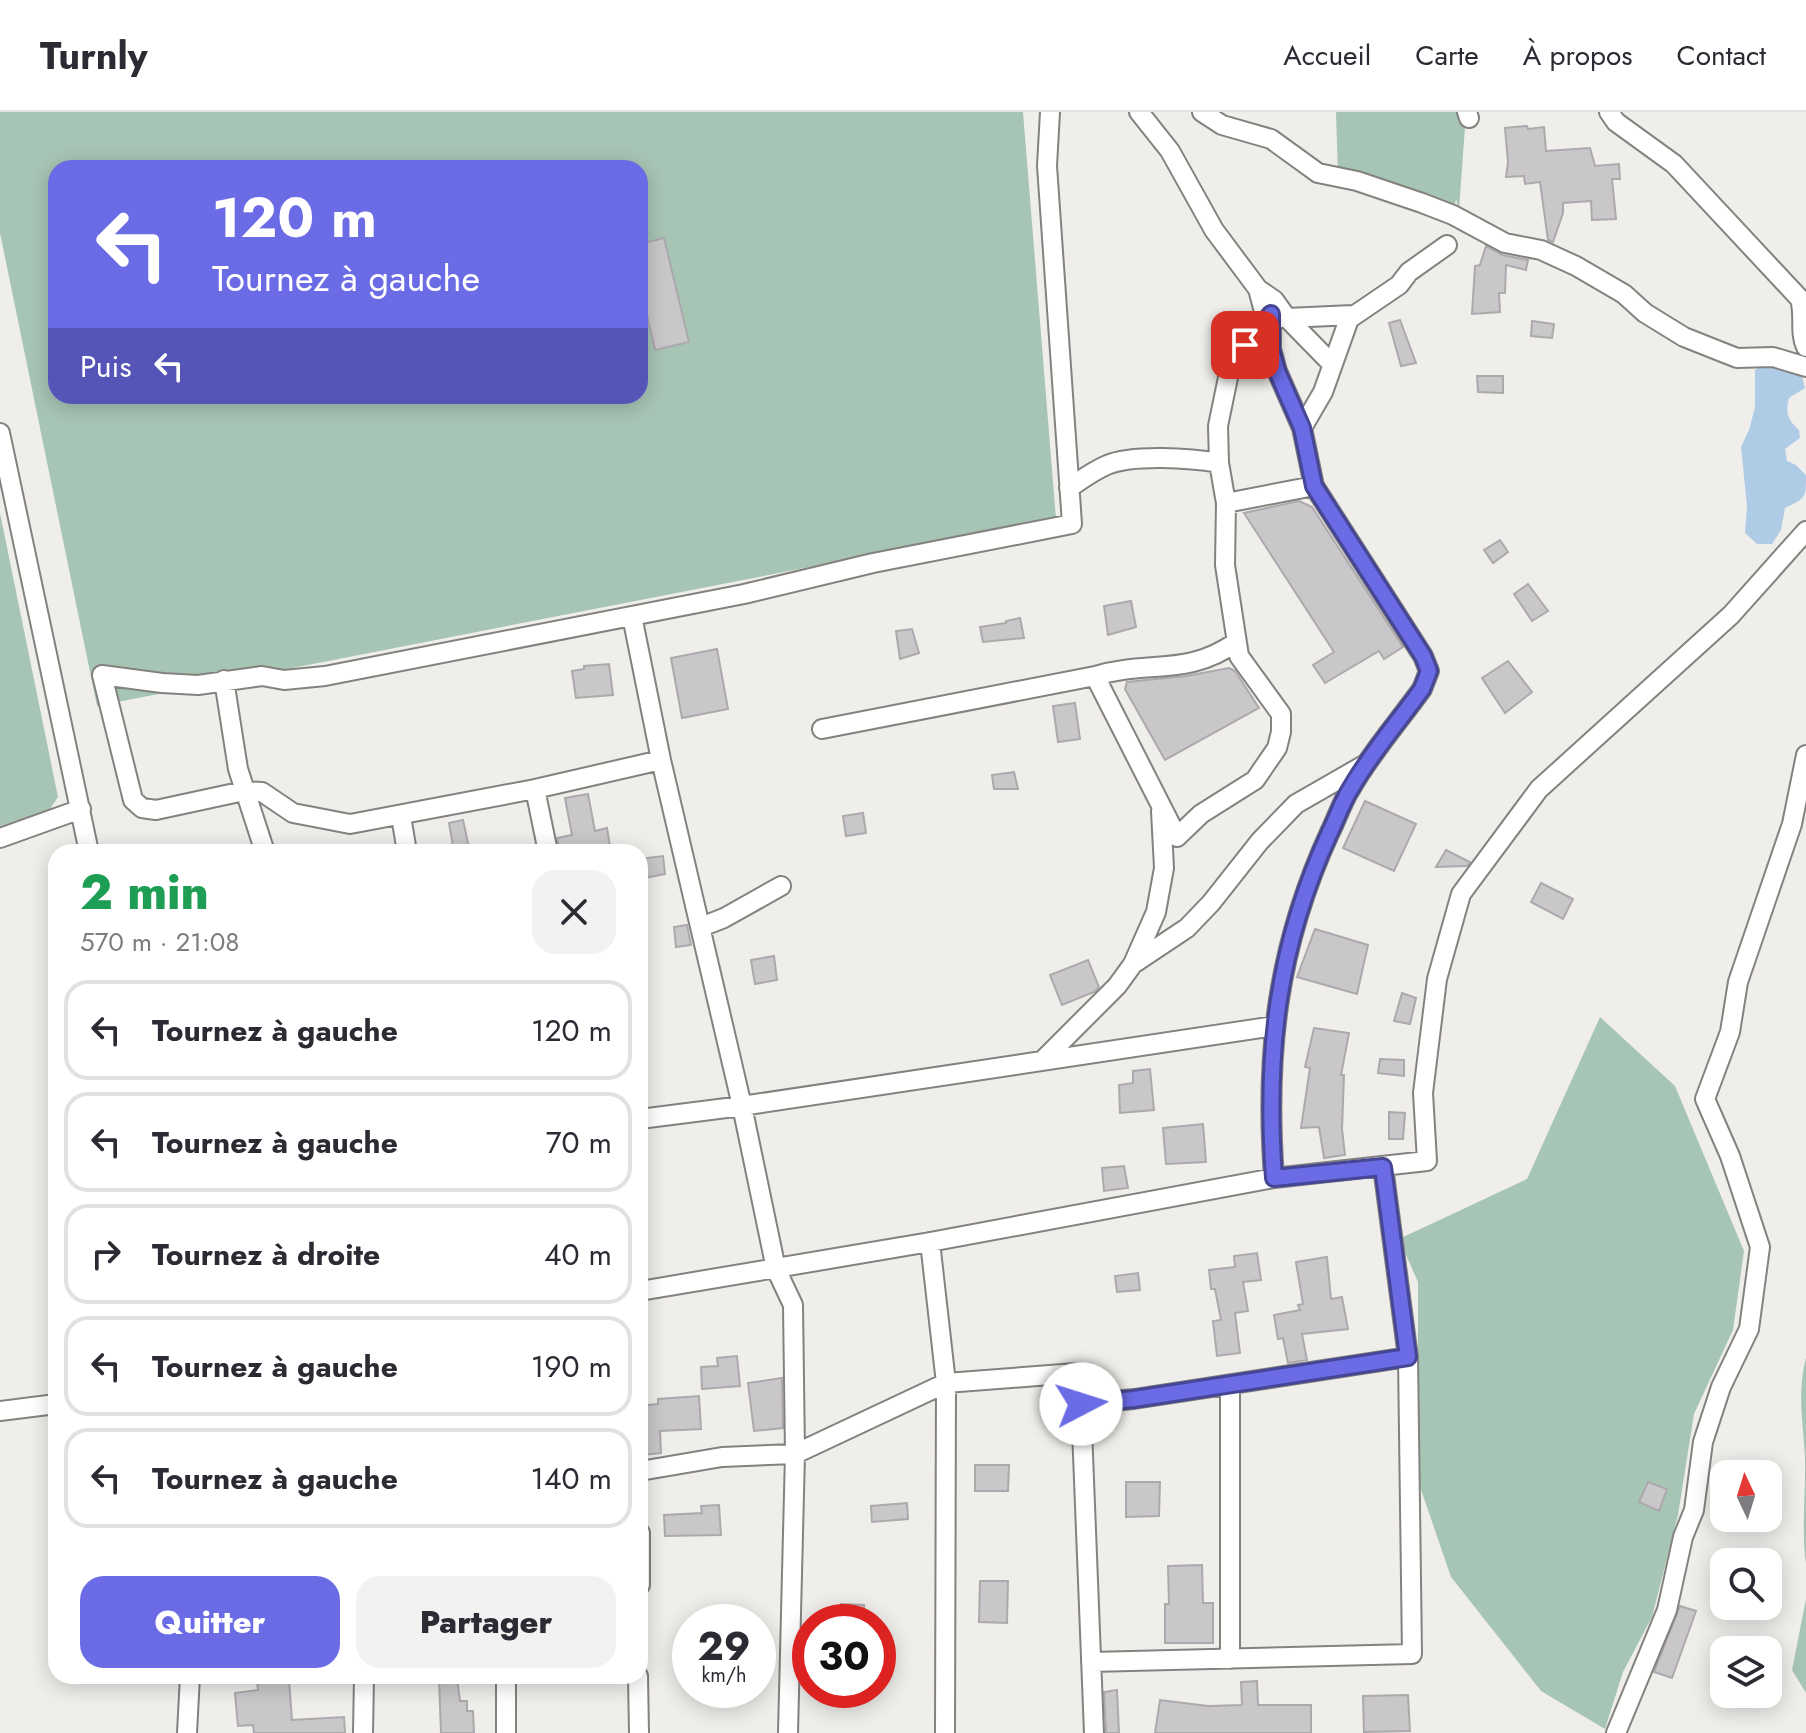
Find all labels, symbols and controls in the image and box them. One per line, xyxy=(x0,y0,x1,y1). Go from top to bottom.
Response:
text: Turnly xyxy=(40,28,148,83)
text: Accueil xyxy=(1283,35,1371,76)
text: Carte xyxy=(1415,35,1479,76)
text: À propos xyxy=(1523,35,1633,76)
text: Contact xyxy=(1677,35,1766,76)
text: 120 m xyxy=(212,177,377,258)
icon: left xyxy=(80,192,184,296)
text: Tournez à gauche xyxy=(212,252,480,304)
pin xyxy=(1211,311,1279,379)
icon: arrive xyxy=(1223,323,1267,367)
icon: left xyxy=(147,344,191,388)
text: Puis xyxy=(80,345,131,388)
text: 2 min xyxy=(80,858,209,927)
button: close xyxy=(532,870,616,954)
text: 570 m · 21:08 xyxy=(80,923,239,961)
icon: left xyxy=(84,1008,128,1052)
text: Tournez à gauche xyxy=(152,1009,398,1052)
text: 120 m xyxy=(531,1009,612,1052)
icon: left xyxy=(84,1120,128,1164)
text: Tournez à gauche xyxy=(152,1121,398,1164)
text: 70 m xyxy=(546,1121,612,1164)
icon: right xyxy=(84,1232,128,1276)
text: Tournez à droite xyxy=(152,1233,380,1276)
text: 40 m xyxy=(544,1233,612,1276)
icon: left xyxy=(84,1344,128,1388)
text: Tournez à gauche xyxy=(152,1345,398,1388)
text: 190 m xyxy=(531,1345,612,1388)
position arrow xyxy=(1039,1362,1123,1446)
icon: left xyxy=(84,1456,128,1500)
text: Tournez à gauche xyxy=(152,1457,398,1500)
text: 140 m xyxy=(531,1457,612,1500)
north arrow xyxy=(1710,1460,1782,1532)
map controls xyxy=(1710,1460,1782,1708)
button: search xyxy=(1710,1548,1782,1620)
button: Quitter xyxy=(80,1576,340,1668)
button: Partager xyxy=(356,1576,616,1668)
speed limit sign: 30 xyxy=(792,1604,896,1708)
text: 29 xyxy=(698,1617,751,1675)
button: layers xyxy=(1710,1636,1782,1708)
text: km/h xyxy=(701,1661,747,1690)

